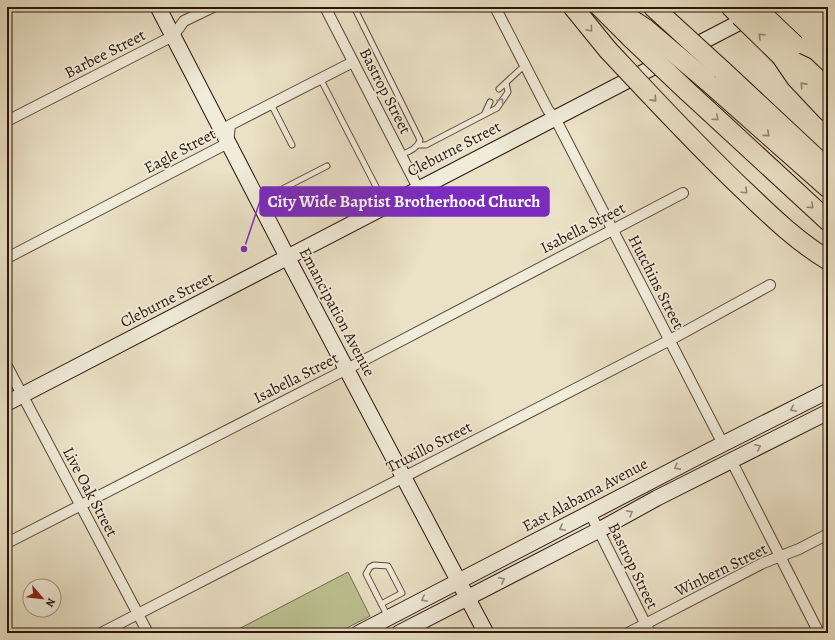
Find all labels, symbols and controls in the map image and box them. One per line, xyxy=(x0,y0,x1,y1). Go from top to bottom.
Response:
street label: Barbee Street xyxy=(61,24,149,84)
one-way arrow xyxy=(586,24,593,31)
one-way arrow xyxy=(758,33,766,41)
street label: Bastrop Street xyxy=(354,44,416,138)
one-way arrow xyxy=(800,82,808,90)
one-way arrow xyxy=(649,94,656,102)
one-way arrow xyxy=(496,99,503,106)
one-way arrow xyxy=(711,113,718,120)
street label: Cleburne Street xyxy=(403,116,505,182)
street label: Eagle Street xyxy=(140,123,220,179)
one-way arrow xyxy=(762,129,770,137)
callout: City Wide Baptist Brotherhood Church xyxy=(260,187,549,216)
one-way arrow xyxy=(740,187,748,194)
text: City Wide Baptist Brotherhood Church xyxy=(267,190,541,213)
street label: Isabella Street xyxy=(537,197,629,259)
one-way arrow xyxy=(807,201,814,208)
street label: Hutchins Street xyxy=(623,231,689,333)
street label: Emancipation Avenue xyxy=(294,244,380,380)
street label: Cleburne Street xyxy=(116,267,218,333)
street label: Isabella Street xyxy=(250,347,342,409)
one-way arrow xyxy=(790,404,798,412)
street label: Truxillo Street xyxy=(382,416,476,478)
street label: Live Oak Street xyxy=(57,443,123,541)
one-way arrow xyxy=(753,444,761,452)
street label: East Alabama Avenue xyxy=(518,453,652,537)
one-way arrow xyxy=(674,463,682,470)
one-way arrow xyxy=(625,510,633,517)
street label: Bastrop Street xyxy=(603,519,663,613)
one-way arrow xyxy=(559,523,566,530)
street label: Winbern Street xyxy=(670,538,771,602)
one-way arrow xyxy=(498,577,505,585)
north arrow xyxy=(22,578,62,618)
one-way arrow xyxy=(421,594,428,602)
text: N xyxy=(42,595,59,610)

